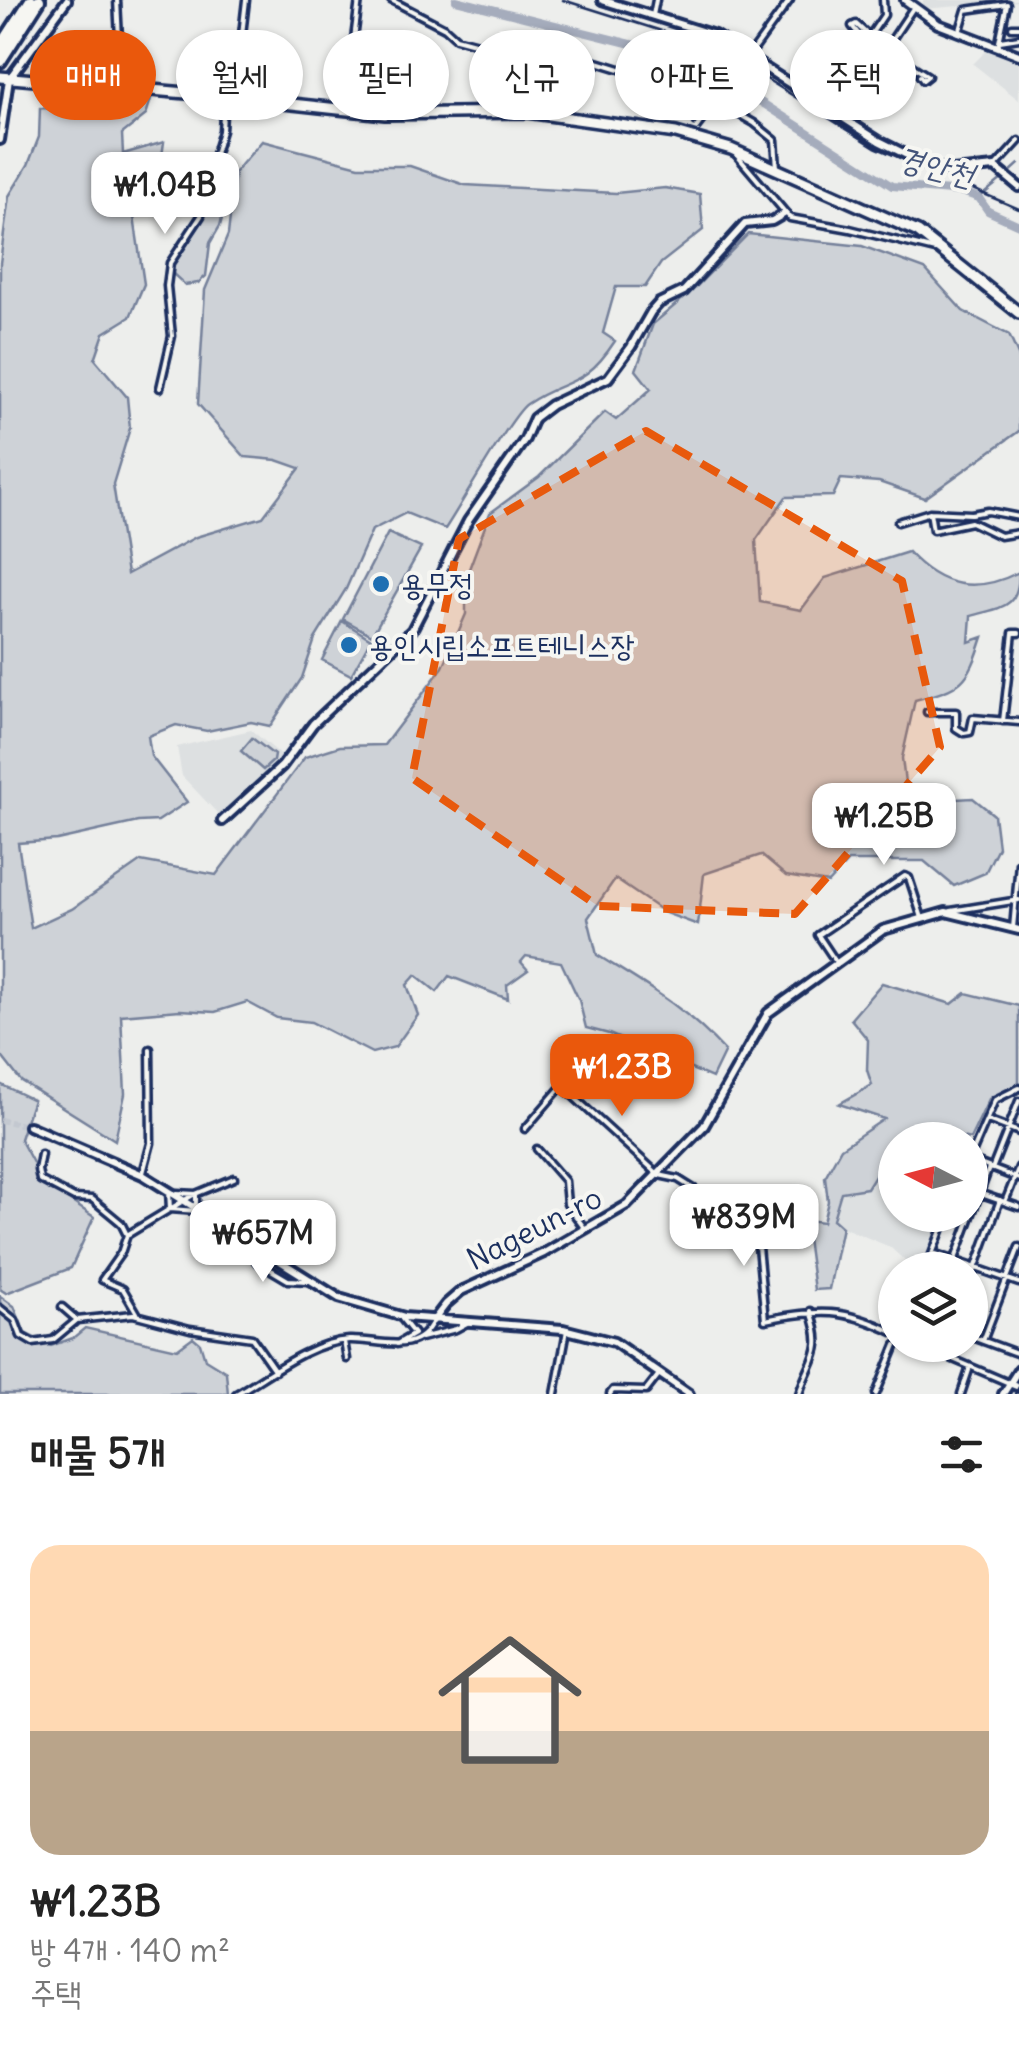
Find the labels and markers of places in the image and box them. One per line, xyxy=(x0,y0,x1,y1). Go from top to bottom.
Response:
pin: ₩1.04B xyxy=(84,152,246,237)
place label: 용무정 xyxy=(401,565,473,603)
marker: 용무정 xyxy=(370,573,392,595)
place label: 용인시립소프트테니스장 xyxy=(369,626,635,664)
marker: 용인시립소프트테니스장 xyxy=(338,634,360,656)
pin: ₩1.25B xyxy=(803,783,965,868)
pin: ₩1.23B xyxy=(541,1034,703,1119)
pin: ₩839M xyxy=(674,1184,814,1269)
pin: ₩657M xyxy=(193,1200,333,1285)

